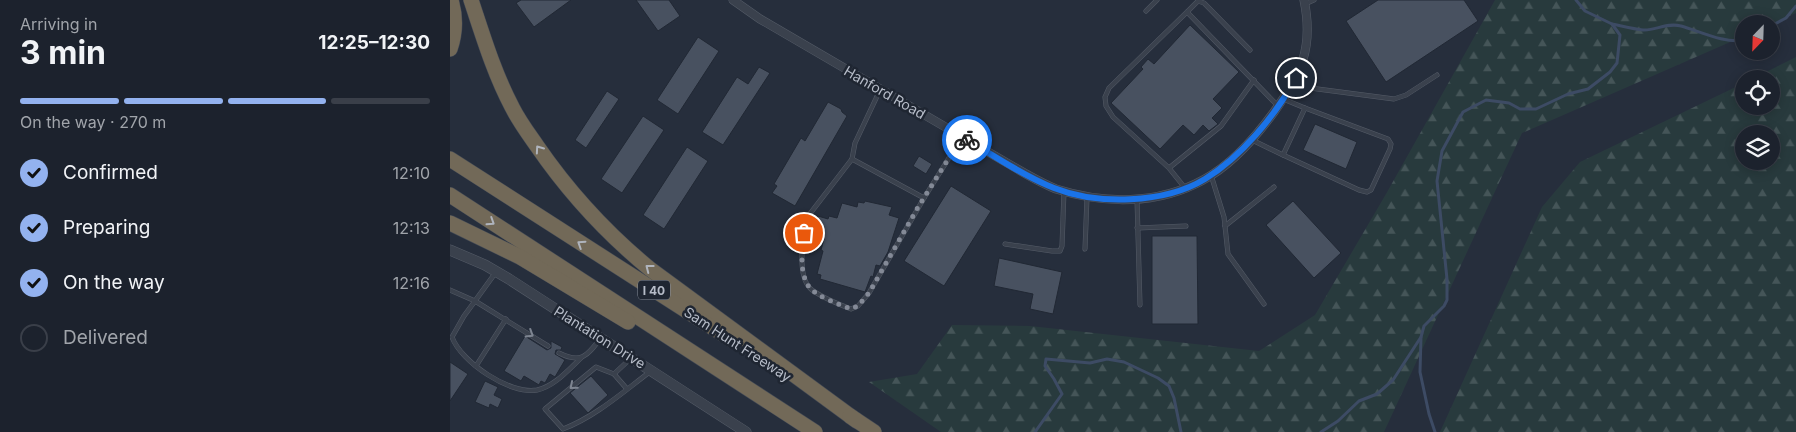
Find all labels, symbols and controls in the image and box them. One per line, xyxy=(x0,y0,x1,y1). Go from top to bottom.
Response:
text: Arriving in xyxy=(20,14,97,34)
north arrow xyxy=(1735,15,1780,60)
map controls xyxy=(1735,15,1780,170)
text: 12:25–12:30 xyxy=(318,31,430,54)
text: 3 min xyxy=(20,33,106,72)
pin xyxy=(1275,57,1317,99)
street label: Hanford Road xyxy=(841,62,929,122)
icon: home xyxy=(1282,64,1310,92)
button: locate xyxy=(1735,70,1780,115)
text: On the way · 270 m xyxy=(20,112,166,132)
courier xyxy=(942,115,992,165)
button: layers xyxy=(1735,125,1780,170)
icon: bike xyxy=(953,126,981,154)
one-way arrow xyxy=(536,145,545,155)
icon: check xyxy=(20,159,48,187)
text: Confirmed xyxy=(63,161,158,184)
text: 12:10 xyxy=(393,163,430,183)
pin xyxy=(783,212,825,254)
icon: check xyxy=(20,214,48,242)
one-way arrow xyxy=(486,215,495,225)
text: Preparing xyxy=(63,216,150,239)
text: 12:13 xyxy=(393,218,430,238)
icon: bag xyxy=(790,219,818,247)
one-way arrow xyxy=(577,240,586,250)
one-way arrow xyxy=(646,265,655,273)
icon: check xyxy=(20,269,48,297)
text: On the way xyxy=(63,271,165,294)
text: 12:16 xyxy=(393,273,430,293)
road number: I 40 xyxy=(638,280,670,300)
street label: Plantation Drive xyxy=(551,302,649,372)
street label: Sam Hunt Freeway xyxy=(681,303,795,385)
text: Delivered xyxy=(63,326,148,349)
one-way arrow xyxy=(524,328,534,337)
one-way arrow xyxy=(570,380,579,388)

